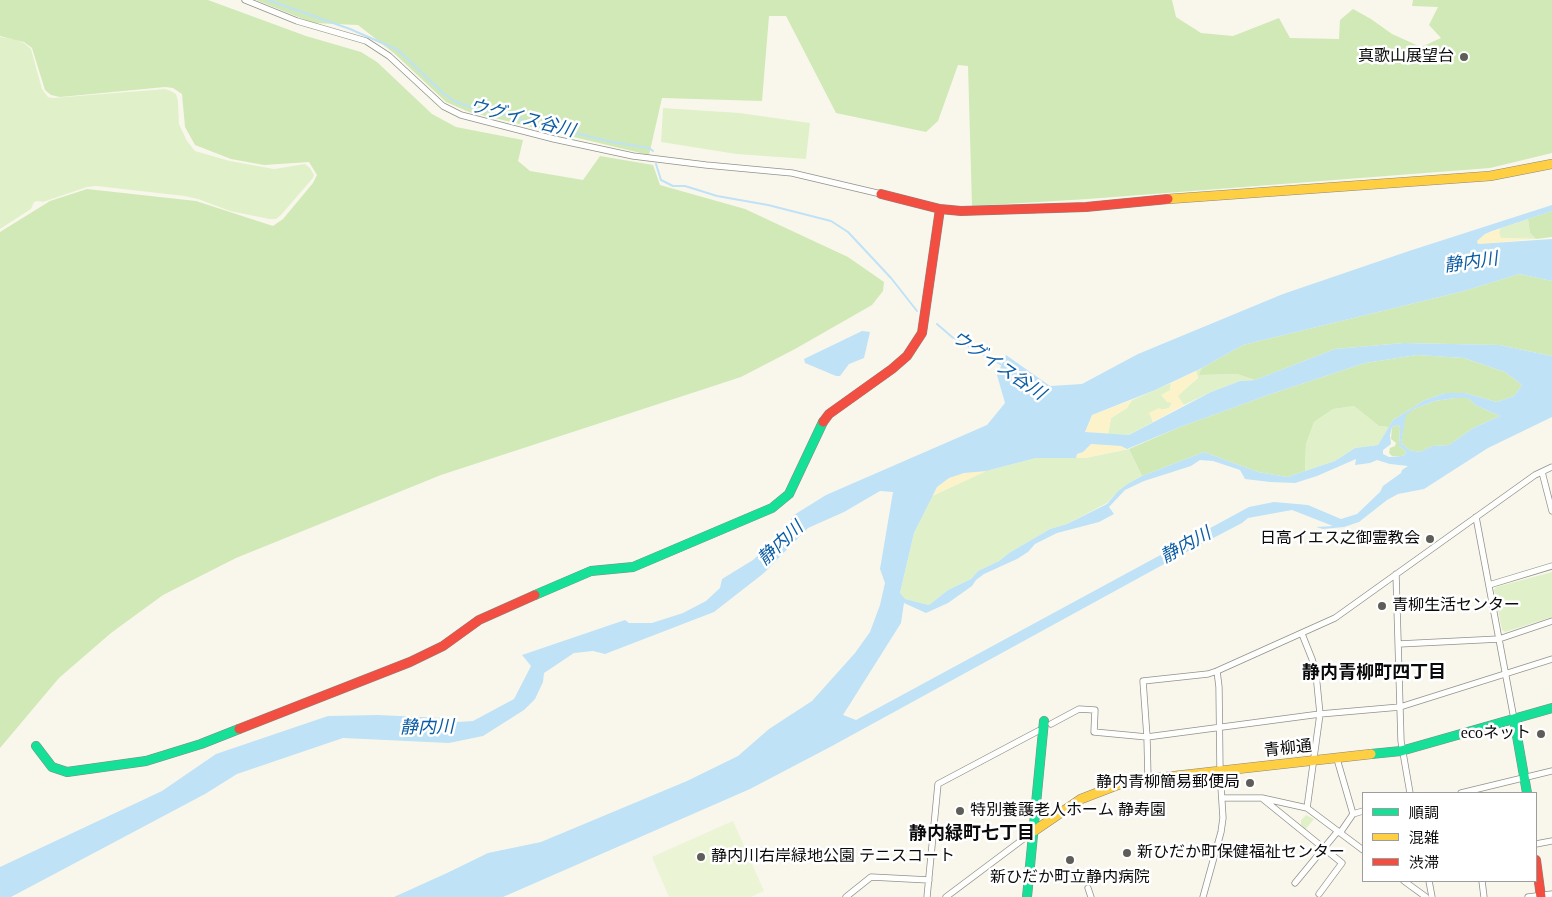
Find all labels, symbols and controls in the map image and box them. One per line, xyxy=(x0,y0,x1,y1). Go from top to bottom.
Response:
place label: 真歌山展望台 xyxy=(1358,47,1454,67)
marker: 真歌山展望台 xyxy=(1458,51,1470,63)
water label: ウグイス谷川 xyxy=(467,95,577,143)
water label: 静内川 xyxy=(1443,249,1499,277)
water label: ウグイス谷川 xyxy=(947,327,1049,405)
water label: 静内川 xyxy=(754,518,808,570)
water label: 静内川 xyxy=(1157,523,1215,569)
place label: 日高イエス之御霊教会 xyxy=(1260,529,1420,549)
marker: 日高イエス之御霊教会 xyxy=(1424,533,1436,545)
place label: 青柳生活センター xyxy=(1392,596,1520,616)
marker: 青柳生活センター xyxy=(1376,600,1388,612)
district label: 静内青柳町四丁目 xyxy=(1302,662,1446,684)
water label: 静内川 xyxy=(400,717,454,739)
place label: ecoネット xyxy=(1461,724,1531,744)
marker: ecoネット xyxy=(1535,728,1547,740)
street label: 青柳通 xyxy=(1263,737,1313,761)
place label: 静内青柳簡易郵便局 xyxy=(1096,773,1240,793)
marker: 静内青柳簡易郵便局 xyxy=(1244,777,1256,789)
legend xyxy=(1362,792,1537,882)
place label: 特別養護老人ホーム 静寿園 xyxy=(970,801,1166,821)
marker: 特別養護老人ホーム 静寿園 xyxy=(954,805,966,817)
text: 順調 xyxy=(1409,805,1439,821)
district label: 静内緑町七丁目 xyxy=(909,823,1035,845)
text: 混雑 xyxy=(1409,830,1439,846)
place label: 新ひだか町保健福祉センター xyxy=(1137,843,1345,863)
place label: 静内川右岸緑地公園 テニスコート xyxy=(711,847,955,867)
marker: 新ひだか町保健福祉センター xyxy=(1121,847,1133,859)
marker: 静内川右岸緑地公園 テニスコート xyxy=(695,851,707,863)
marker: 新ひだか町立静内病院 xyxy=(1064,854,1076,866)
text: 渋滞 xyxy=(1409,855,1439,871)
place label: 新ひだか町立静内病院 xyxy=(990,868,1150,888)

